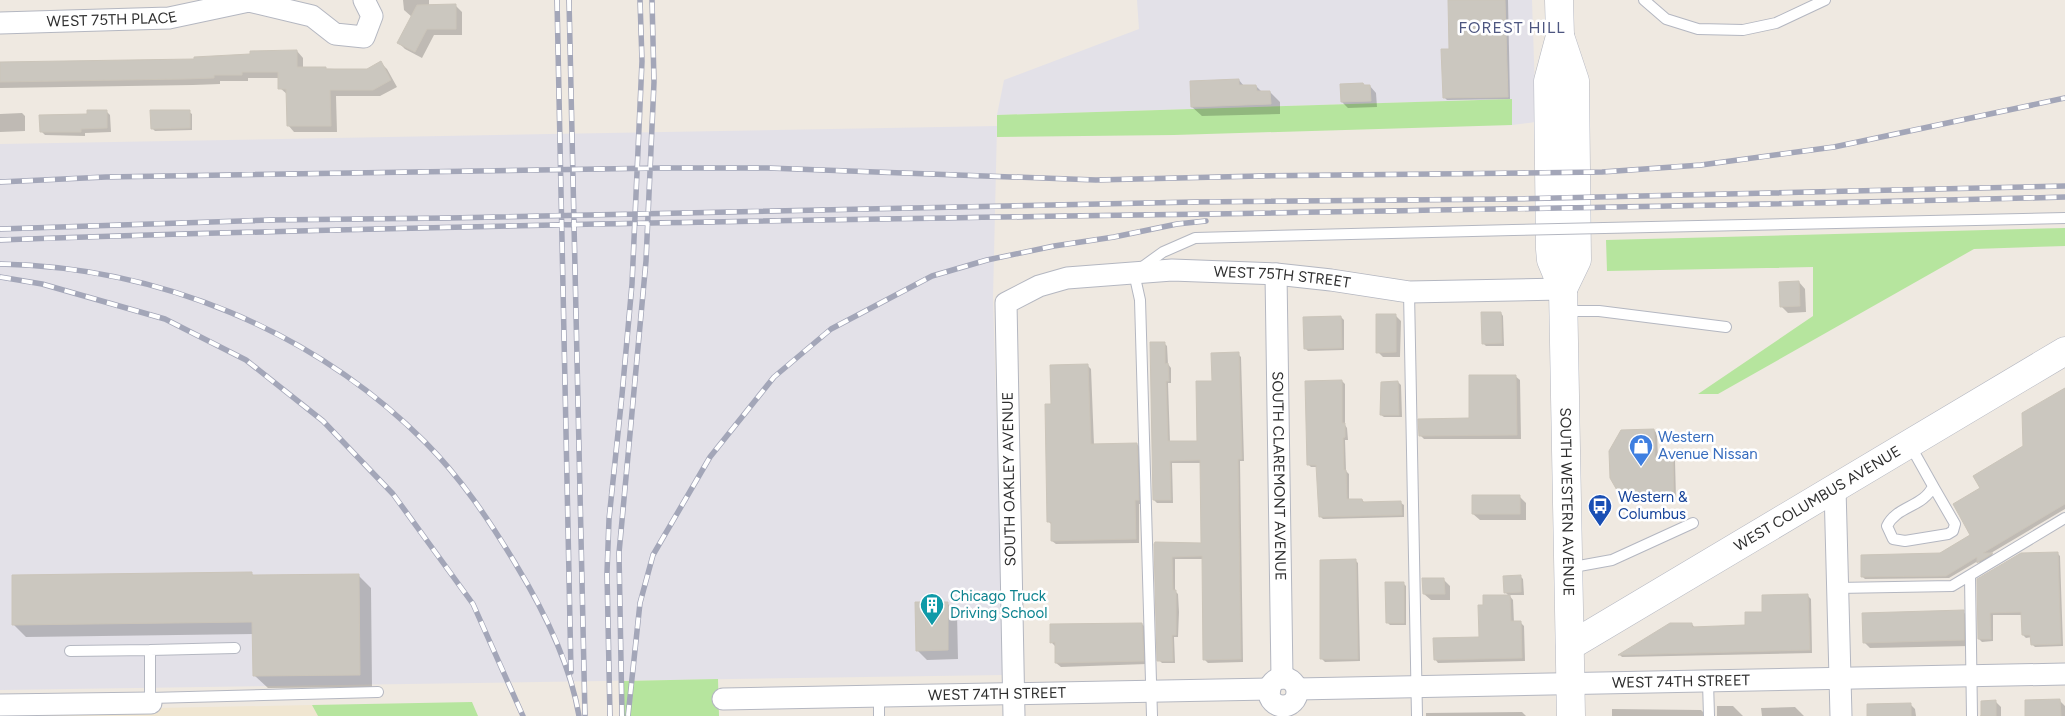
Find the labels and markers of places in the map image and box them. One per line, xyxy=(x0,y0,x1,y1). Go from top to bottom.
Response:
place label: Western Avenue Nissan xyxy=(1658,428,1758,463)
shop icon: Western Avenue Nissan xyxy=(1628,433,1654,467)
place label: Western & Columbus xyxy=(1618,488,1688,523)
bus stop icon: Western & Columbus xyxy=(1587,493,1613,527)
place label: Chicago Truck Driving School xyxy=(950,587,1047,622)
building icon: Chicago Truck Driving School xyxy=(919,592,945,626)

